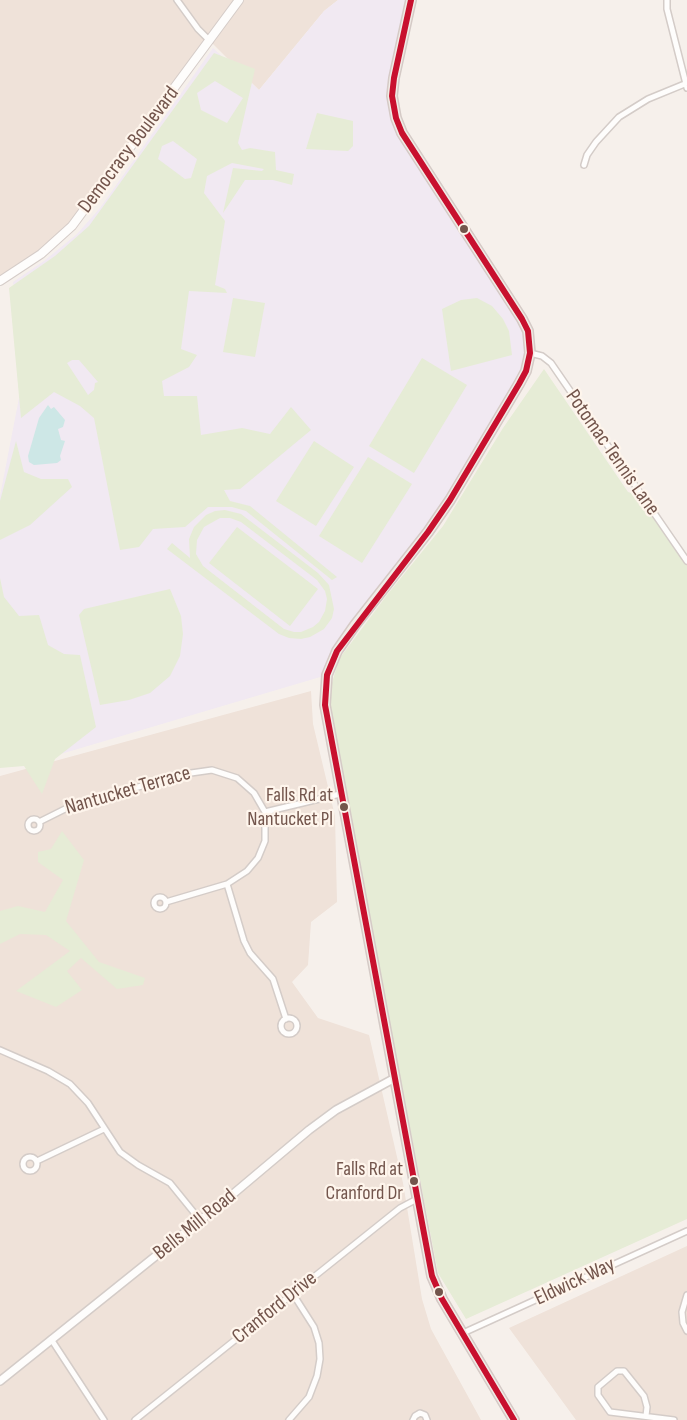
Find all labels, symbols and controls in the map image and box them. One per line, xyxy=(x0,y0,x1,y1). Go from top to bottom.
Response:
street label: Democracy Boulevard xyxy=(73,82,185,218)
unlabelled marker xyxy=(458,223,470,235)
street label: Potomac Tennis Lane xyxy=(559,385,665,521)
street label: Nantucket Terrace xyxy=(62,761,194,821)
place label: Falls Rd at Nantucket Pl xyxy=(247,784,333,831)
marker: Falls Rd at Nantucket Pl xyxy=(338,801,350,813)
place label: Falls Rd at Cranford Dr xyxy=(326,1158,403,1205)
marker: Falls Rd at Cranford Dr xyxy=(408,1175,420,1187)
street label: Bells Mill Road xyxy=(149,1184,241,1266)
street label: Eldwick Way xyxy=(531,1252,619,1312)
street label: Cranford Drive xyxy=(228,1266,322,1350)
unlabelled marker xyxy=(433,1286,445,1298)

